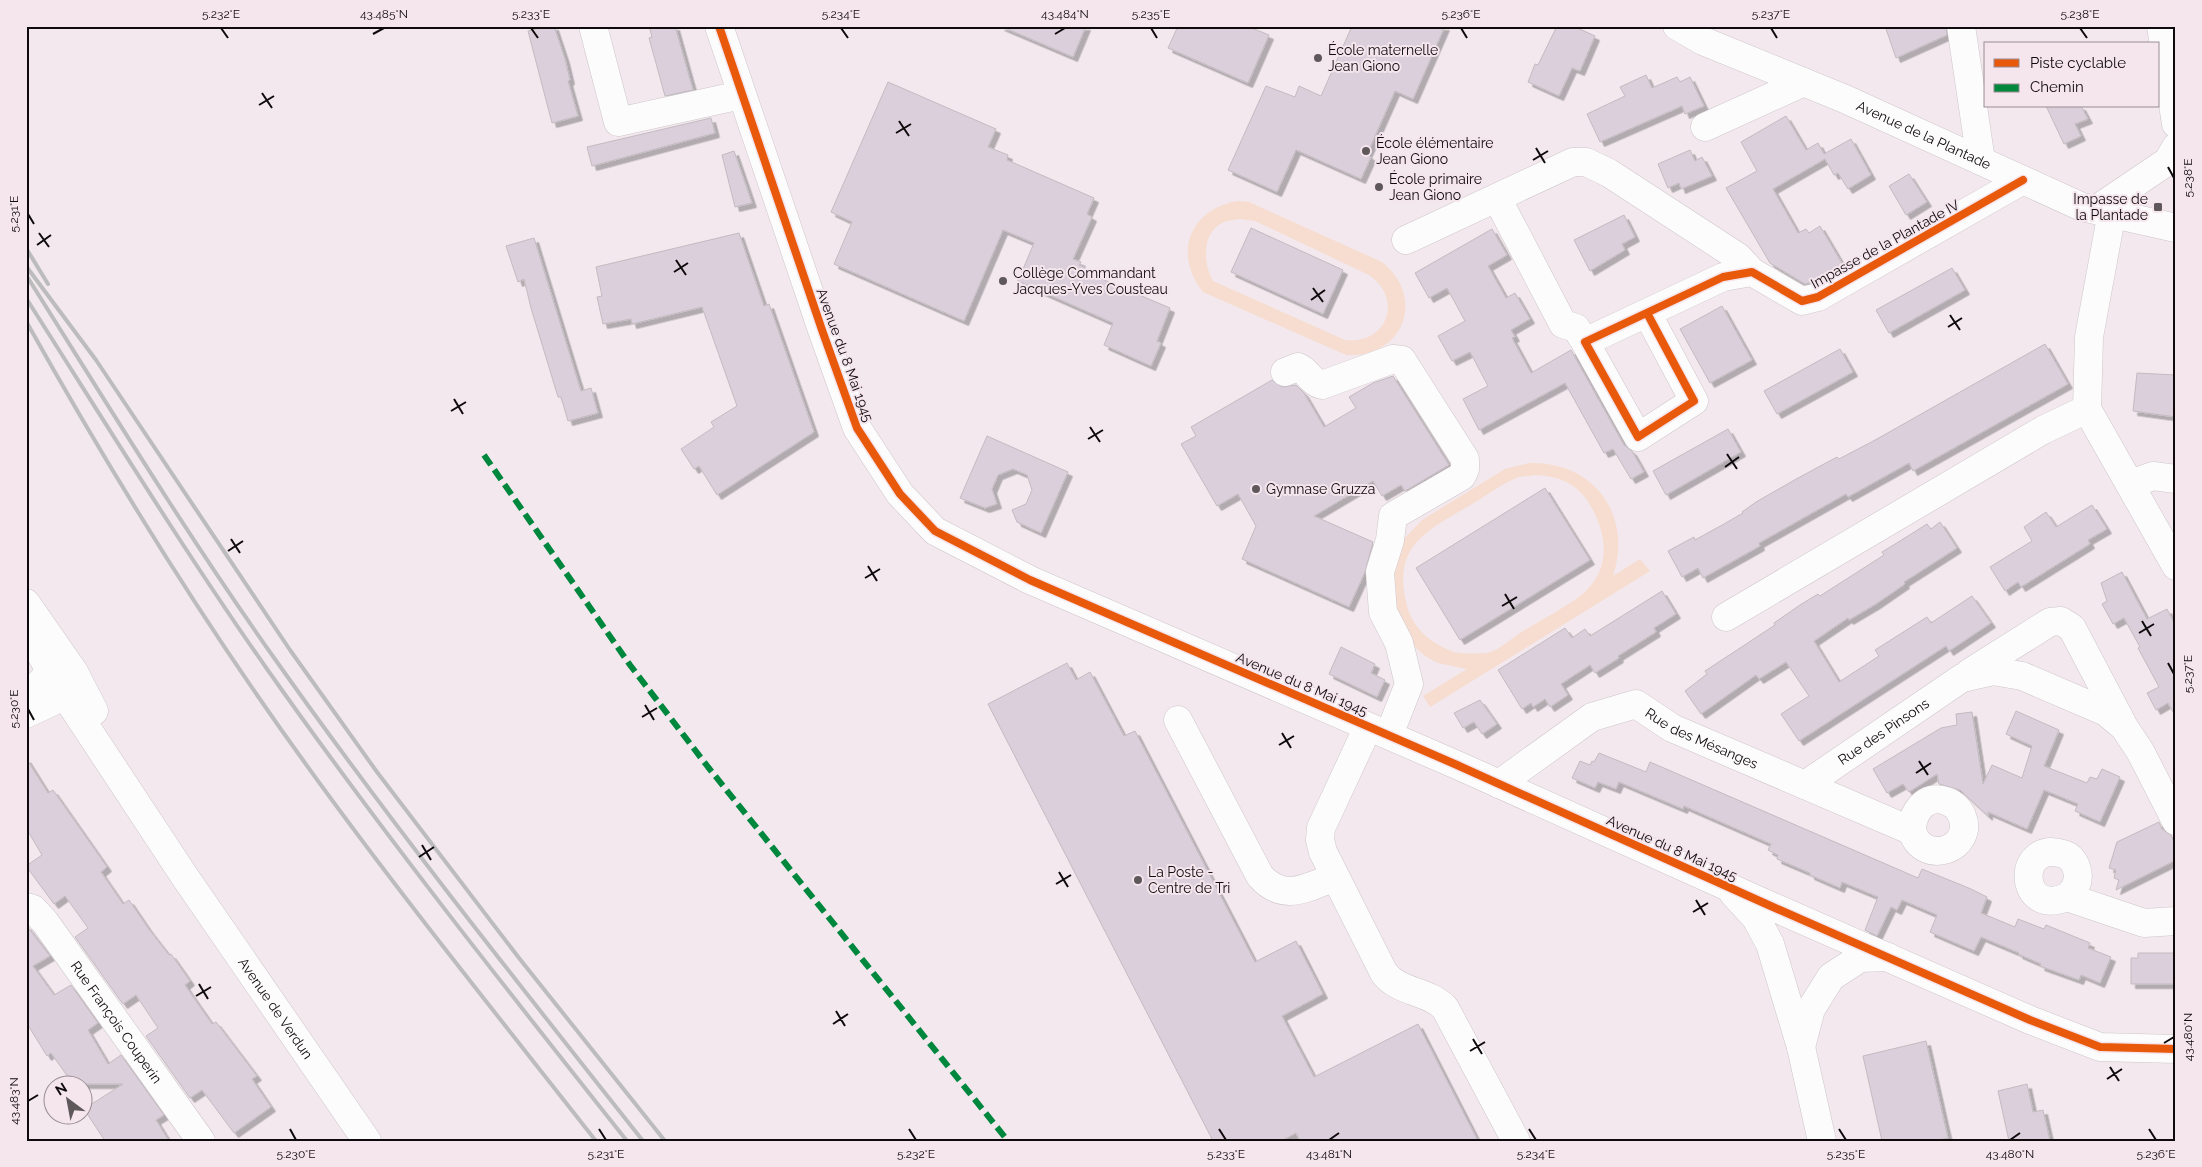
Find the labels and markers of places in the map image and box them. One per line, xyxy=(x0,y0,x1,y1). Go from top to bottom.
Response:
place label: École maternelle Jean Giono xyxy=(1328,41,1438,74)
marker: École maternelle Jean Giono xyxy=(1312,52,1324,64)
place label: École élémentaire Jean Giono xyxy=(1376,134,1494,167)
marker: École élémentaire Jean Giono xyxy=(1360,145,1372,157)
place label: École primaire Jean Giono xyxy=(1389,170,1482,203)
marker: École primaire Jean Giono xyxy=(1373,181,1385,193)
place label: Impasse de la Plantade xyxy=(2073,191,2148,223)
marker: Impasse de la Plantade xyxy=(2152,201,2164,213)
place label: Collège Commandant Jacques-Yves Cousteau xyxy=(1013,265,1168,297)
marker: Collège Commandant Jacques-Yves Cousteau xyxy=(997,275,1009,287)
place label: Gymnase Gruzza xyxy=(1266,481,1375,497)
marker: Gymnase Gruzza xyxy=(1250,483,1262,495)
place label: La Poste - Centre de Tri xyxy=(1148,864,1230,896)
marker: La Poste - Centre de Tri xyxy=(1132,874,1144,886)

